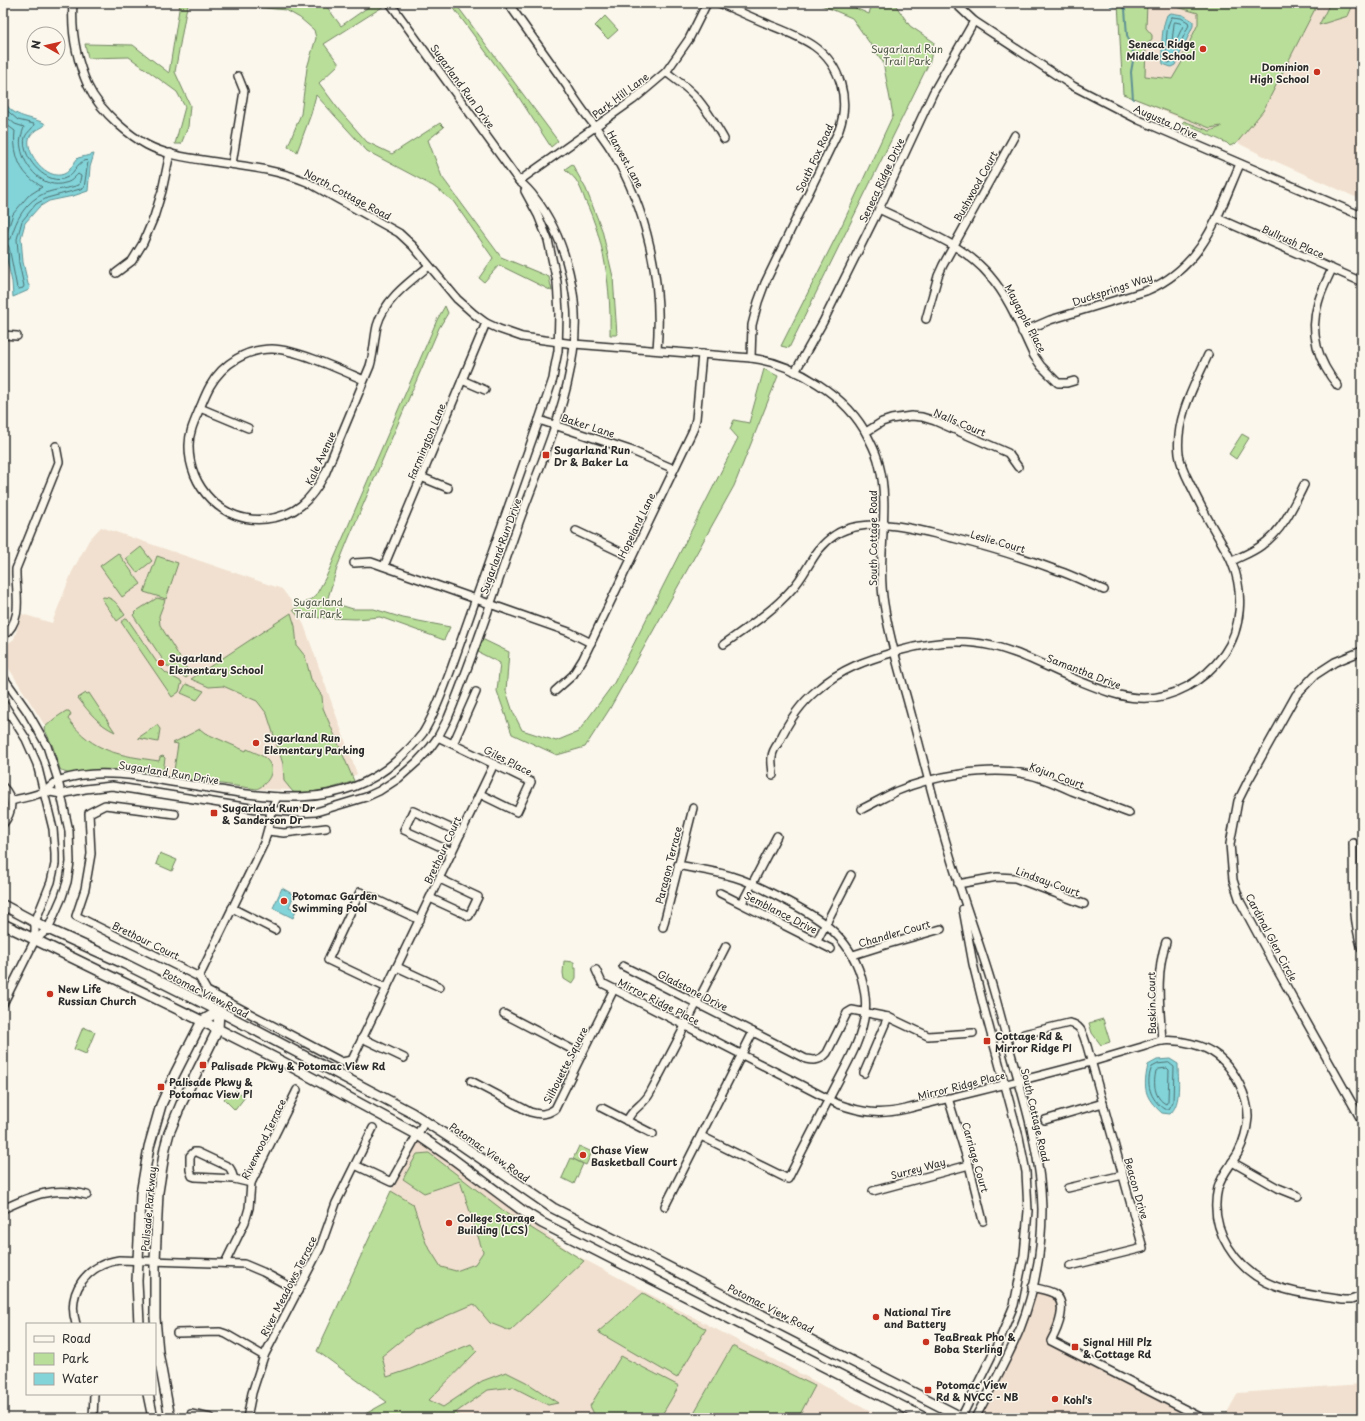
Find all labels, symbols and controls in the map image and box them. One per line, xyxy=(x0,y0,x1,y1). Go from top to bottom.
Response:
north arrow xyxy=(26,26,66,66)
place label: Seneca Ridge Middle School xyxy=(1127,36,1196,63)
text: N xyxy=(27,39,45,50)
street label: Sugarland Run Drive xyxy=(427,41,499,131)
park label: Sugarland Run Trail Park xyxy=(871,41,943,68)
marker: Seneca Ridge Middle School xyxy=(1198,44,1208,54)
place label: Dominion High School xyxy=(1250,59,1309,86)
marker: Dominion High School xyxy=(1312,67,1322,77)
street label: Park Hill Lane xyxy=(588,68,652,121)
street label: Augusta Drive xyxy=(1132,100,1200,142)
street label: South Fox Road xyxy=(791,121,837,195)
street label: Harvest Lane xyxy=(604,127,648,191)
street label: Seneca Ridge Drive xyxy=(855,135,907,225)
street label: Bushwood Court xyxy=(949,148,1001,224)
street label: North Cottage Road xyxy=(302,165,394,223)
street label: Bullrush Place xyxy=(1259,220,1327,262)
street label: Ducksprings Way xyxy=(1070,269,1155,309)
street label: Mayapple Place xyxy=(1001,281,1050,355)
street label: Farmington Lane xyxy=(403,400,449,481)
street label: Nalls Court xyxy=(932,404,988,440)
street label: Baker Lane xyxy=(559,409,617,441)
street label: Kale Avenue xyxy=(301,428,339,487)
place label: Sugarland Run Dr & Baker La xyxy=(554,442,630,469)
marker: Sugarland Run Dr & Baker La xyxy=(541,450,551,460)
street label: Hopeland Lane xyxy=(614,489,659,560)
street label: South Cottage Road xyxy=(865,490,880,586)
street label: Sugarland Run Drive xyxy=(476,496,524,596)
street label: Leslie Court xyxy=(969,526,1027,556)
park label: Sugarland Trail Park xyxy=(293,594,343,621)
place label: Sugarland Elementary School xyxy=(169,650,263,677)
street label: Samantha Drive xyxy=(1045,650,1123,692)
marker: Sugarland Elementary School xyxy=(156,658,166,668)
place label: Sugarland Run Elementary Parking xyxy=(264,730,365,757)
marker: Sugarland Run Elementary Parking xyxy=(251,738,261,748)
street label: Giles Place xyxy=(481,741,535,779)
street label: Sugarland Run Drive xyxy=(118,757,220,787)
street label: Kojun Court xyxy=(1028,758,1086,792)
place label: Sugarland Run Dr & Sanderson Dr xyxy=(222,800,316,827)
marker: Sugarland Run Dr & Sanderson Dr xyxy=(209,808,219,818)
street label: Brethour Court xyxy=(420,814,464,886)
street label: Paragon Terrace xyxy=(651,825,685,905)
street label: Lindsay Court xyxy=(1014,862,1082,900)
street label: Semblance Drive xyxy=(742,887,820,937)
place label: Potomac Garden Swimming Pool xyxy=(292,888,377,915)
street label: Cardinal Glen Circle xyxy=(1242,890,1302,984)
marker: Potomac Garden Swimming Pool xyxy=(279,896,289,906)
street label: Chandler Court xyxy=(856,916,932,950)
street label: Brethour Court xyxy=(110,917,182,963)
street label: Potomac View Road xyxy=(160,965,252,1021)
street label: Gladstone Drive xyxy=(655,966,731,1014)
street label: Baskin Court xyxy=(1143,972,1159,1034)
street label: Mirror Ridge Place xyxy=(616,974,702,1028)
place label: New Life Russian Church xyxy=(58,981,136,1008)
marker: New Life Russian Church xyxy=(45,989,55,999)
street label: Silhouette Square xyxy=(539,1024,591,1106)
place label: Cottage Rd & Mirror Ridge Pl xyxy=(995,1028,1072,1055)
marker: Cottage Rd & Mirror Ridge Pl xyxy=(982,1036,992,1046)
place label: Palisade Pkwy & Potomac View Rd xyxy=(211,1058,386,1074)
marker: Palisade Pkwy & Potomac View Rd xyxy=(198,1060,208,1070)
street label: Mirror Ridge Place xyxy=(916,1067,1006,1103)
street label: South Cottage Road xyxy=(1018,1067,1054,1164)
place label: Palisade Pkwy & Potomac View Pl xyxy=(169,1074,253,1101)
marker: Palisade Pkwy & Potomac View Pl xyxy=(156,1082,166,1092)
street label: Riverwood Terrace xyxy=(237,1096,289,1182)
street label: Potomac View Road xyxy=(447,1119,533,1185)
street label: Carriage Court xyxy=(959,1120,993,1194)
place label: Chase View Basketball Court xyxy=(591,1142,678,1169)
marker: Chase View Basketball Court xyxy=(578,1150,588,1160)
street label: Surrey Way xyxy=(889,1153,948,1183)
street label: Beacon Drive xyxy=(1121,1155,1153,1221)
street label: Palisade Parkway xyxy=(137,1166,160,1252)
place label: College Storage Building (LCS) xyxy=(457,1210,535,1237)
marker: College Storage Building (LCS) xyxy=(444,1218,454,1228)
street label: River Meadows Terrace xyxy=(256,1233,320,1339)
street label: Potomac View Road xyxy=(725,1280,817,1336)
place label: National Tire and Battery xyxy=(884,1304,951,1331)
marker: National Tire and Battery xyxy=(871,1312,881,1322)
legend xyxy=(26,1323,156,1395)
text: Road xyxy=(62,1329,91,1347)
place label: TeaBreak Pho & Boba Sterling xyxy=(934,1329,1016,1356)
place label: Signal Hill Plz & Cottage Rd xyxy=(1083,1334,1152,1361)
marker: TeaBreak Pho & Boba Sterling xyxy=(921,1337,931,1347)
marker: Signal Hill Plz & Cottage Rd xyxy=(1070,1342,1080,1352)
text: Park xyxy=(62,1349,89,1367)
text: Water xyxy=(62,1369,99,1387)
place label: Potomac View Rd & NVCC - NB xyxy=(936,1377,1019,1404)
marker: Potomac View Rd & NVCC - NB xyxy=(923,1385,933,1395)
place label: Kohl's xyxy=(1063,1392,1092,1407)
marker: Kohl's xyxy=(1050,1394,1060,1404)

